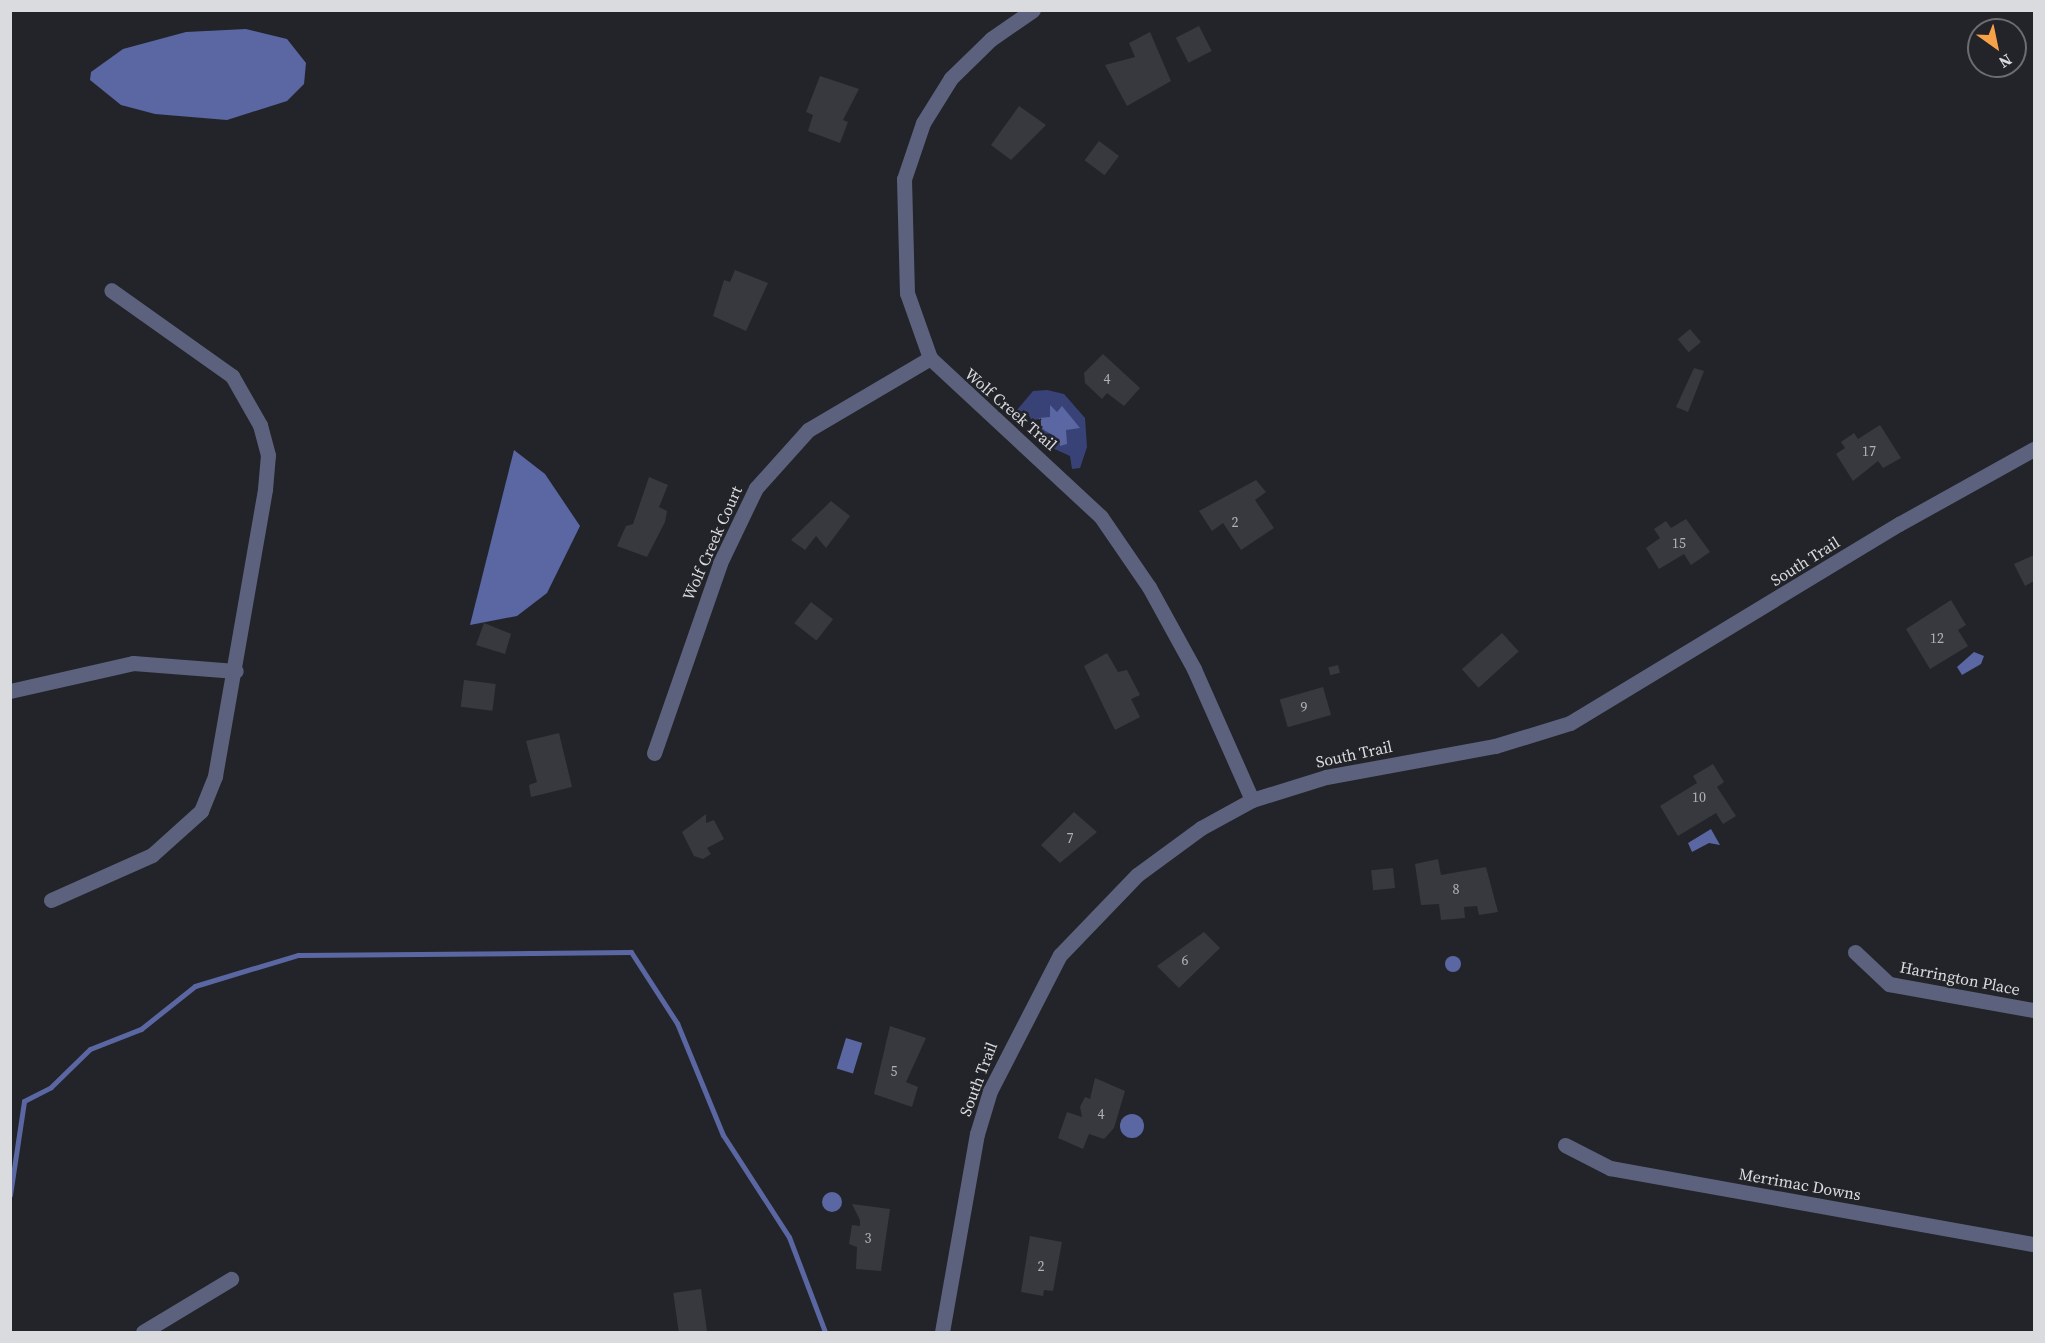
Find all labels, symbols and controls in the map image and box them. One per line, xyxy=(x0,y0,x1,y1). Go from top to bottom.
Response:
north arrow xyxy=(1967,18,2027,78)
text: N xyxy=(1995,49,2017,74)
street label: Wolf Creek Trail xyxy=(961,364,1061,454)
house number: 4 xyxy=(1104,371,1110,387)
house number: 17 xyxy=(1862,443,1876,459)
street label: Wolf Creek Court xyxy=(678,483,746,603)
house number: 2 xyxy=(1232,514,1238,530)
street label: South Trail xyxy=(1767,532,1843,590)
house number: 15 xyxy=(1672,535,1686,551)
house number: 12 xyxy=(1930,630,1944,646)
house number: 9 xyxy=(1301,699,1307,715)
street label: South Trail xyxy=(1314,736,1394,772)
house number: 10 xyxy=(1692,789,1706,805)
house number: 7 xyxy=(1067,830,1073,846)
house number: 8 xyxy=(1453,881,1459,897)
house number: 6 xyxy=(1182,952,1188,968)
street label: Harrington Place xyxy=(1898,957,2022,999)
street label: South Trail xyxy=(955,1039,1001,1119)
house number: 5 xyxy=(891,1063,897,1079)
house number: 4 xyxy=(1098,1106,1104,1122)
street label: Merrimac Downs xyxy=(1737,1164,1863,1204)
house number: 3 xyxy=(865,1230,871,1246)
house number: 2 xyxy=(1038,1258,1044,1274)

